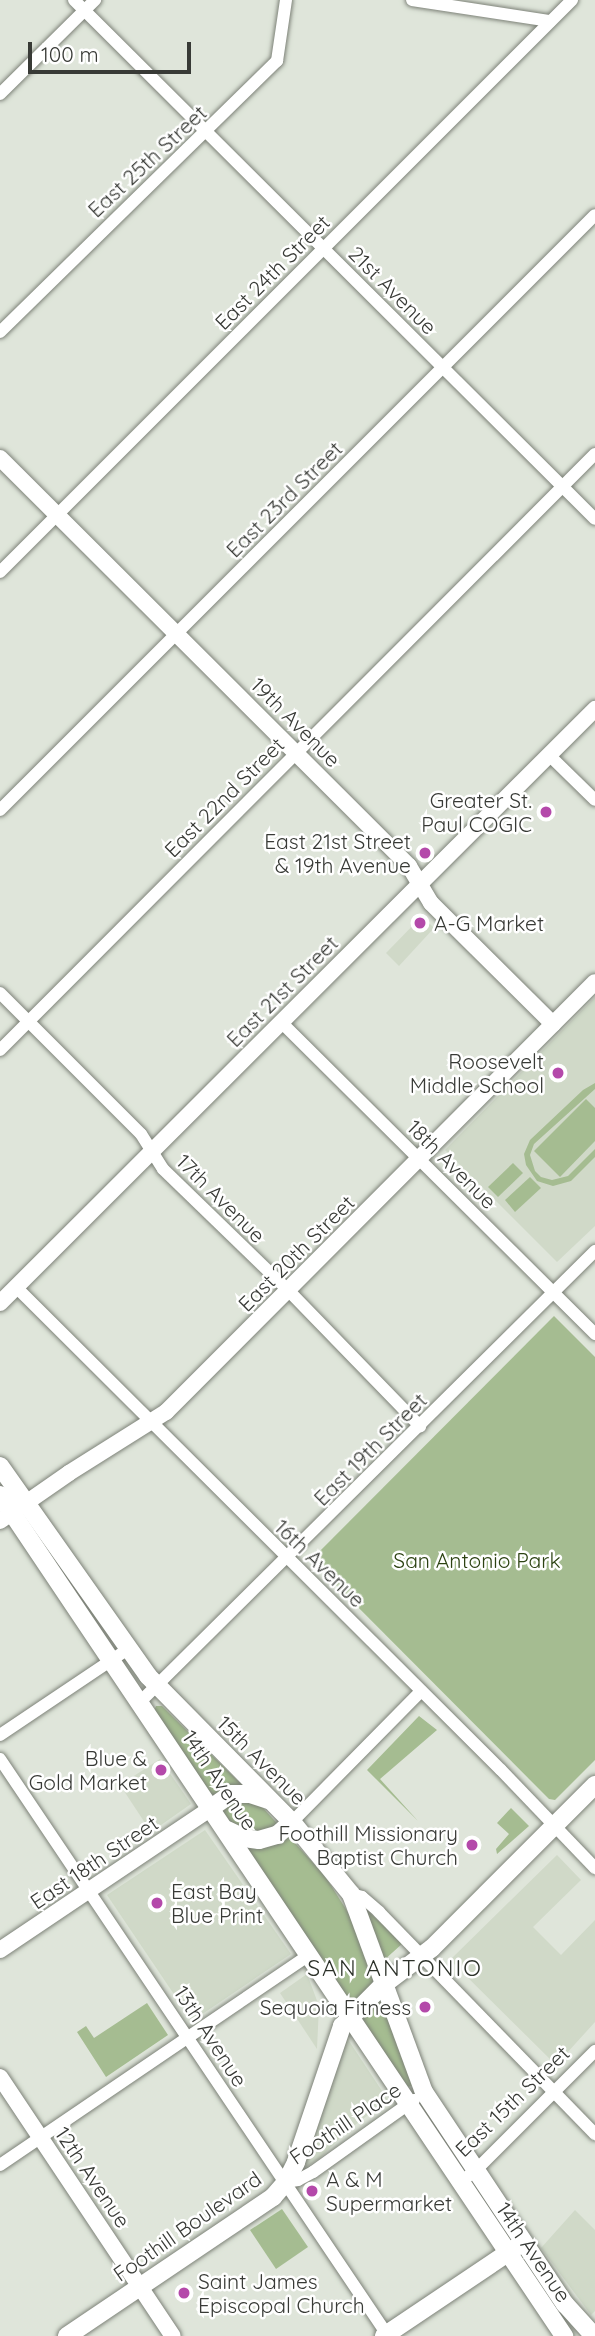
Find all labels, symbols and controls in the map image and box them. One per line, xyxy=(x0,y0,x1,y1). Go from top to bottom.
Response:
scale bar xyxy=(32,28,194,72)
text: 100 m xyxy=(41,41,99,67)
street label: East 25th Street xyxy=(83,100,211,222)
street label: East 24th Street xyxy=(209,209,335,335)
street label: 21st Avenue xyxy=(344,241,442,339)
street label: East 23rd Street xyxy=(221,436,347,562)
street label: 19th Avenue xyxy=(246,672,346,772)
street label: East 22nd Street xyxy=(159,732,289,862)
place label: Greater St. Paul COGIC xyxy=(421,787,532,837)
marker: Greater St. Paul COGIC xyxy=(538,804,554,820)
place label: East 21st Street & 19th Avenue xyxy=(264,828,411,878)
marker: East 21st Street & 19th Avenue xyxy=(417,845,433,861)
place label: A-G Market xyxy=(434,910,544,936)
marker: A-G Market xyxy=(412,915,428,931)
street label: East 21st Street xyxy=(221,930,343,1052)
place label: Roosevelt Middle School xyxy=(410,1048,544,1098)
marker: Roosevelt Middle School xyxy=(550,1065,566,1081)
street label: 18th Avenue xyxy=(402,1114,502,1214)
street label: 17th Avenue xyxy=(171,1148,271,1248)
street label: East 20th Street xyxy=(233,1190,359,1316)
street label: East 19th Street xyxy=(308,1387,432,1511)
street label: 16th Avenue xyxy=(270,1514,370,1612)
park label: San Antonio Park xyxy=(393,1547,561,1573)
street label: 15th Avenue xyxy=(212,1710,312,1810)
street label: 14th Avenue xyxy=(177,1725,263,1835)
place label: Blue & Gold Market xyxy=(29,1745,147,1795)
marker: Blue & Gold Market xyxy=(153,1762,169,1778)
street label: East 18th Street xyxy=(25,1810,163,1914)
place label: Foothill Missionary Baptist Church xyxy=(279,1820,458,1870)
marker: Foothill Missionary Baptist Church xyxy=(464,1837,480,1853)
place label: East Bay Blue Print xyxy=(171,1878,263,1928)
marker: East Bay Blue Print xyxy=(149,1895,165,1911)
district label: SAN ANTONIO xyxy=(309,1954,481,1982)
street label: 13th Avenue xyxy=(169,1981,253,2091)
place label: Sequoia Fitness xyxy=(260,1994,411,2020)
marker: Sequoia Fitness xyxy=(417,1999,433,2015)
street label: East 15th Street xyxy=(450,2040,574,2162)
street label: Foothill Place xyxy=(285,2077,405,2169)
street label: 12th Avenue xyxy=(50,2122,136,2232)
street label: Foothill Boulevard xyxy=(108,2166,266,2286)
place label: A & M Supermarket xyxy=(326,2166,452,2216)
marker: A & M Supermarket xyxy=(304,2183,320,2199)
street label: 14th Avenue xyxy=(491,2197,577,2307)
place label: Saint James Episcopal Church xyxy=(198,2268,365,2318)
marker: Saint James Episcopal Church xyxy=(176,2285,192,2301)

